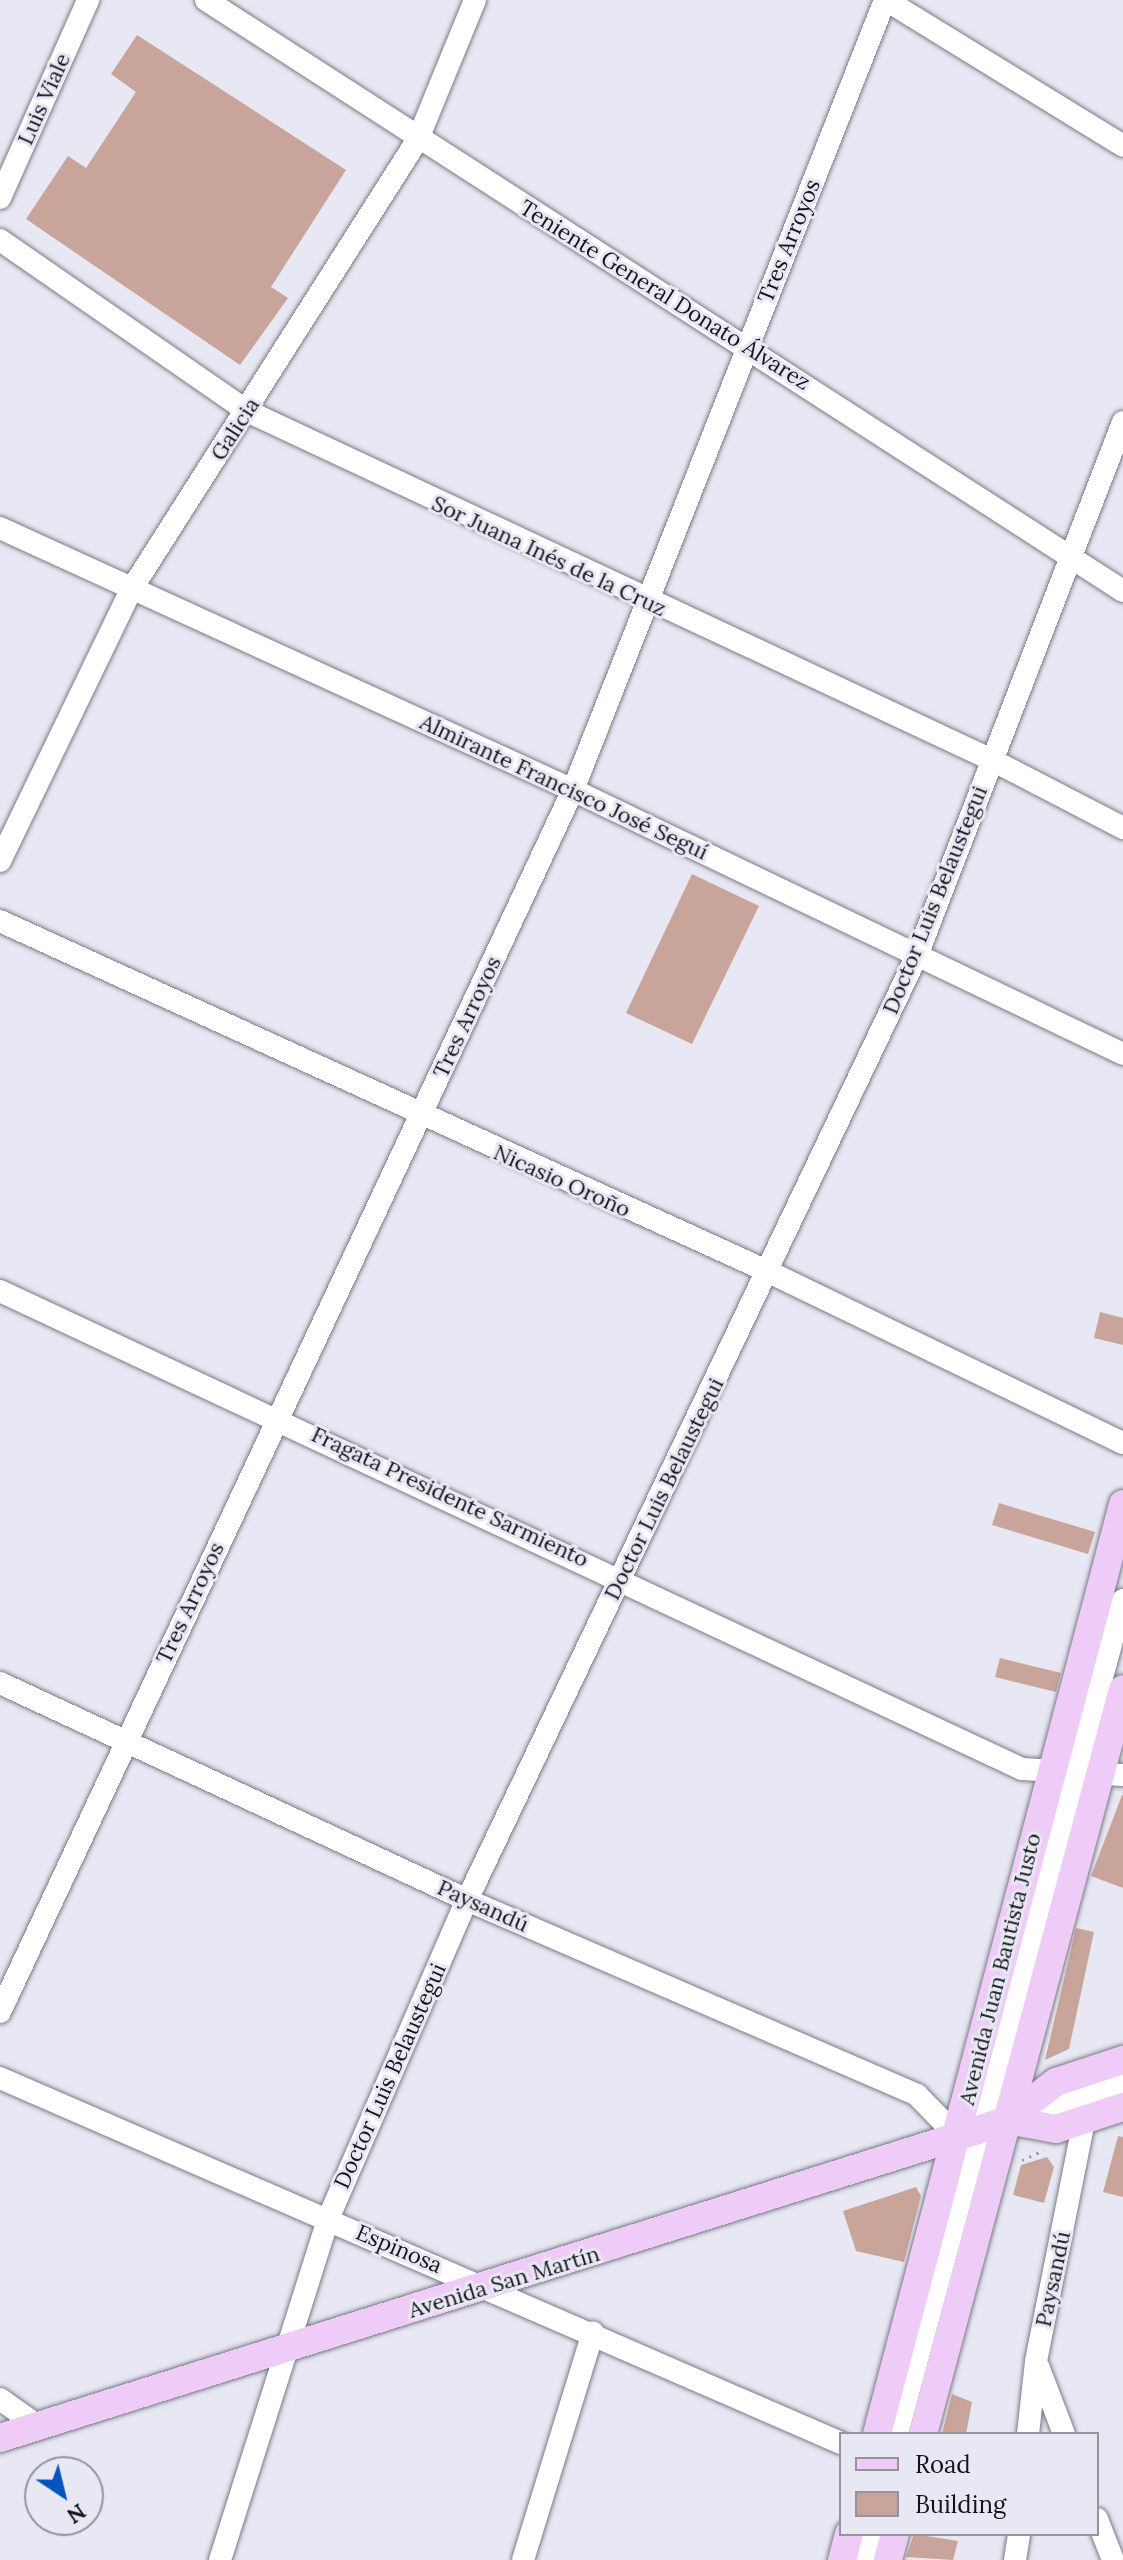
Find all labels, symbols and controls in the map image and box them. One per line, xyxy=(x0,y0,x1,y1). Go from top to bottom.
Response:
street label: Luis Viale xyxy=(12,49,76,149)
street label: Tres Arroyos xyxy=(752,175,826,307)
street label: Teniente General Donato Álvarez xyxy=(515,194,815,396)
street label: Galicia xyxy=(205,393,265,465)
street label: Sor Juana Inés de la Cruz xyxy=(428,490,670,622)
street label: Almirante Francisco José Seguí xyxy=(416,709,712,865)
street label: Doctor Luis Belaustegui xyxy=(877,782,993,1018)
street label: Tres Arroyos xyxy=(427,952,507,1082)
street label: Nicasio Oroño xyxy=(490,1139,634,1223)
street label: Doctor Luis Belaustegui xyxy=(599,1374,729,1604)
street label: Fragata Presidente Sarmiento xyxy=(307,1421,593,1573)
street label: Tres Arroyos xyxy=(150,1538,230,1668)
street label: Avenida Juan Bautista Justo xyxy=(953,1830,1047,2108)
street label: Paysandú xyxy=(433,1874,533,1938)
street label: Doctor Luis Belaustegui xyxy=(328,1959,452,2193)
street label: Espinosa xyxy=(352,2219,446,2279)
street label: Paysandú xyxy=(1030,2229,1076,2329)
street label: Avenida San Martín xyxy=(405,2240,603,2324)
legend xyxy=(839,2432,1099,2536)
text: Road xyxy=(915,2449,971,2480)
north arrow xyxy=(24,2456,104,2536)
text: Building xyxy=(915,2489,1006,2520)
text: N xyxy=(62,2498,92,2530)

